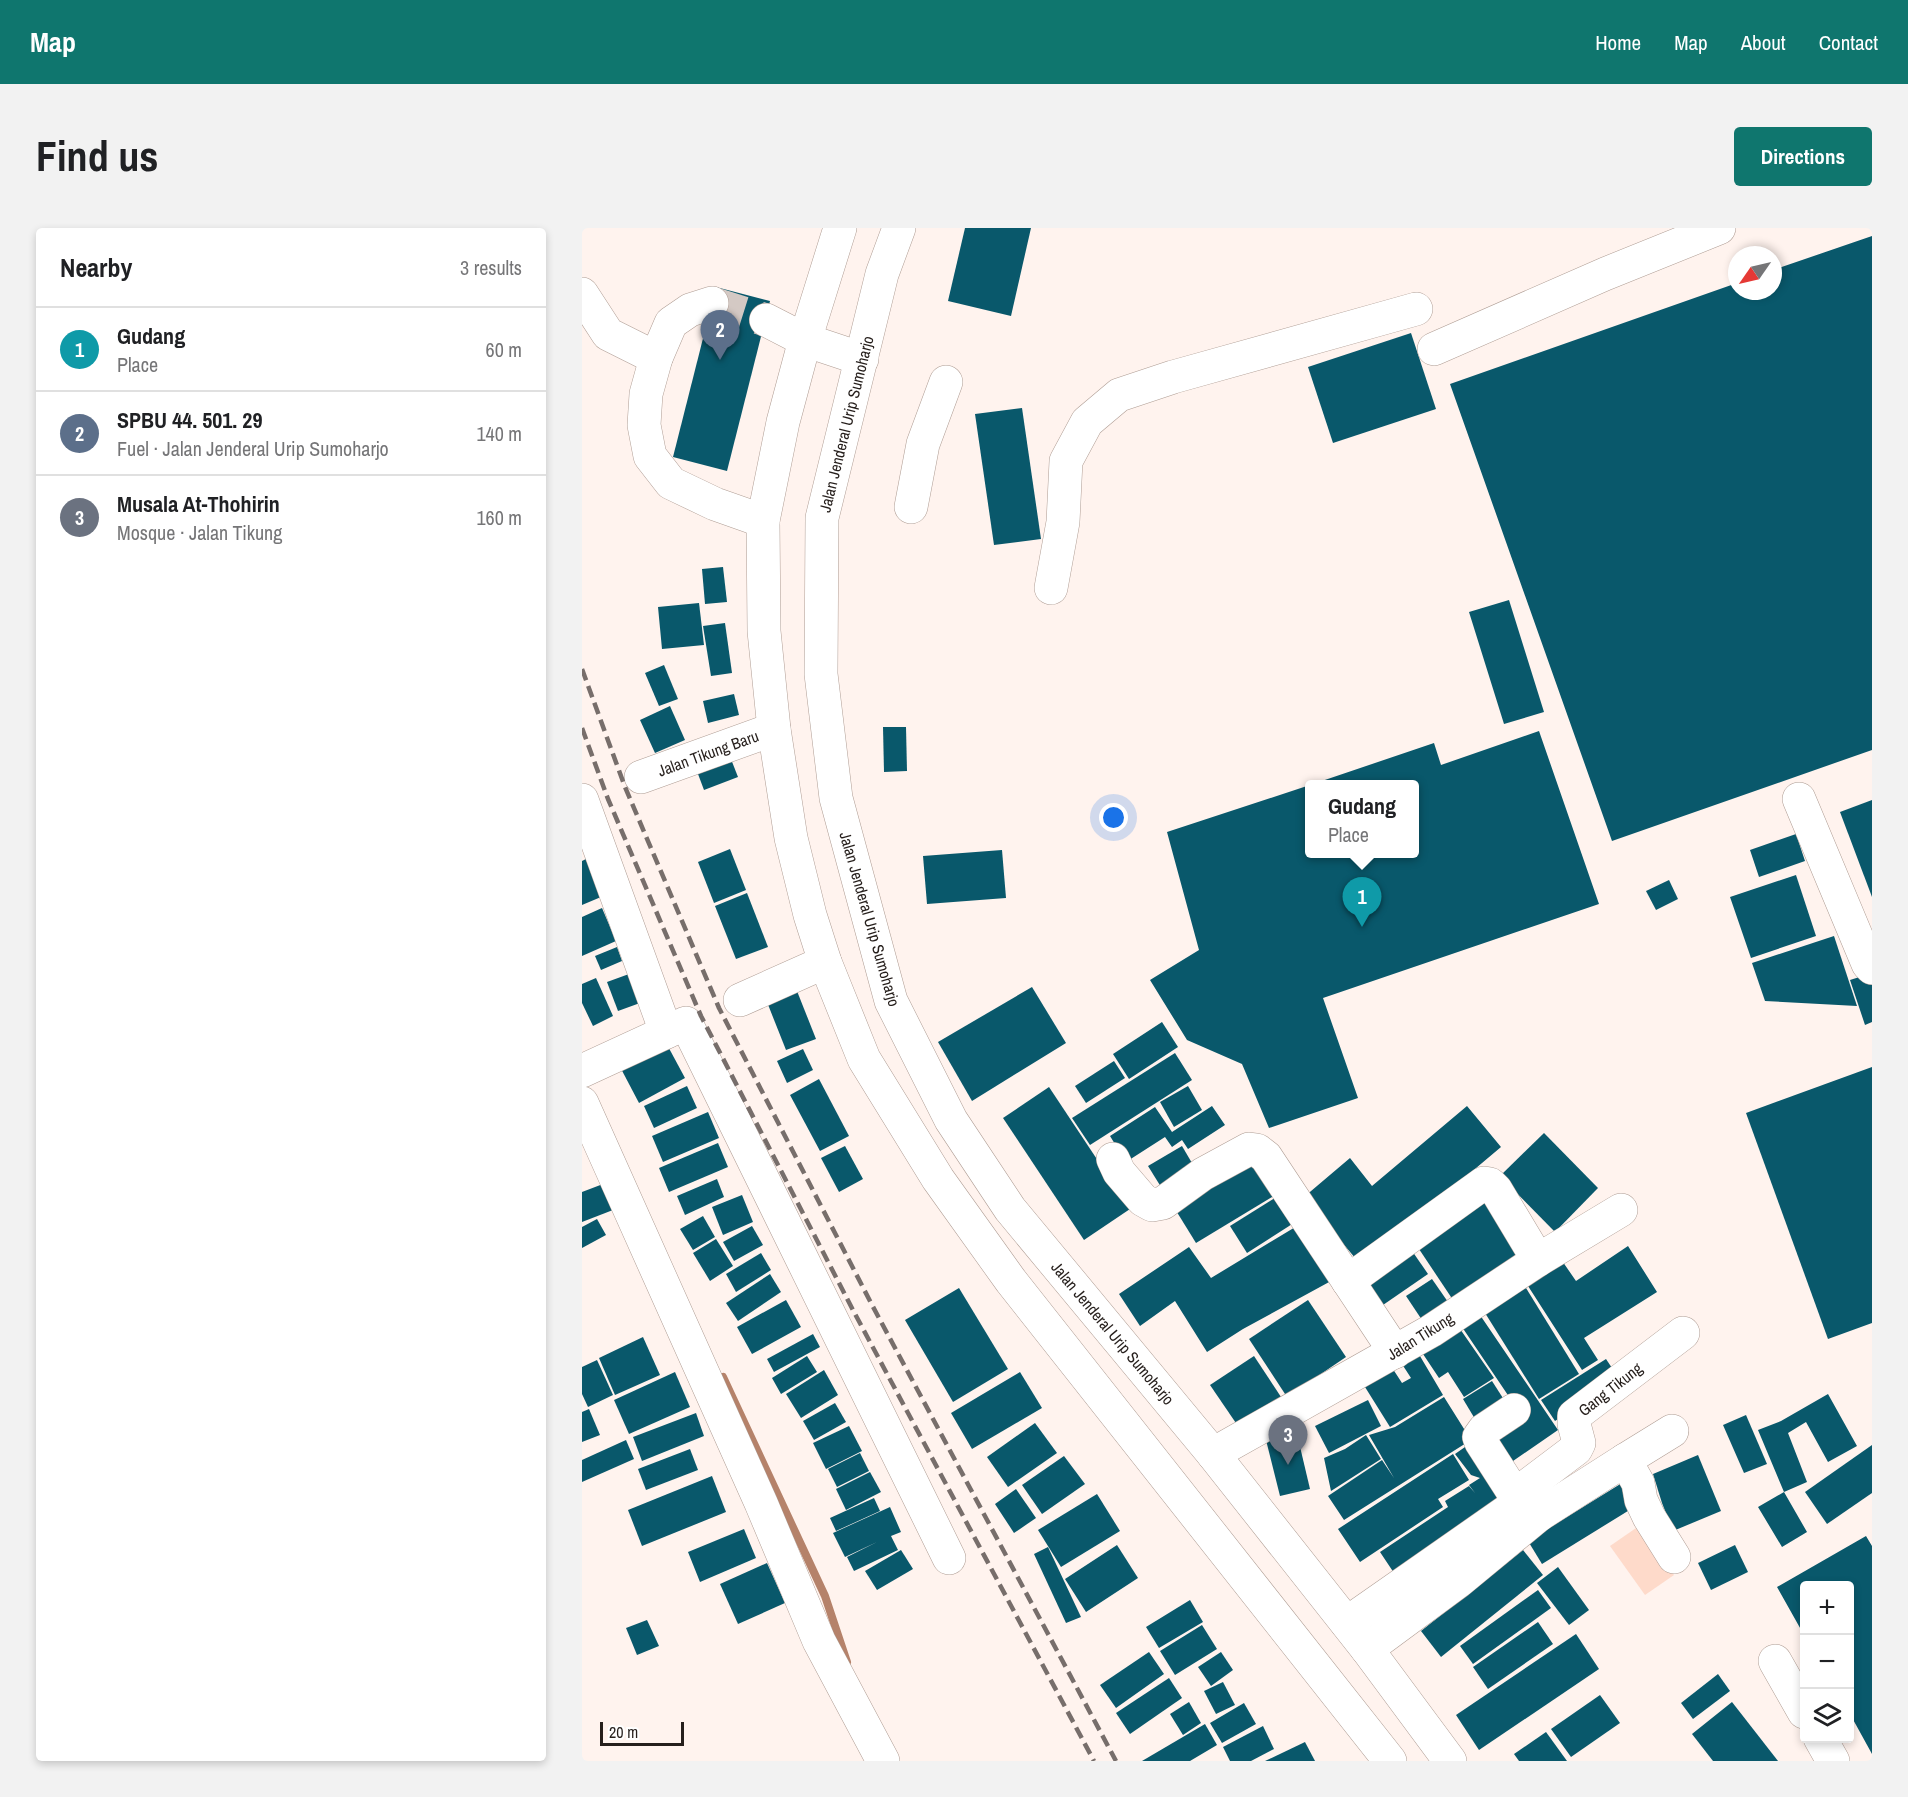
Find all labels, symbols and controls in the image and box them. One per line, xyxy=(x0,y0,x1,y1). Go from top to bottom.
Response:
text: Map xyxy=(30,23,76,61)
text: Home xyxy=(1595,28,1641,57)
text: Map xyxy=(1674,28,1708,57)
text: About xyxy=(1741,28,1786,57)
text: Contact xyxy=(1819,28,1878,57)
button: Directions xyxy=(1734,127,1872,186)
text: Find us xyxy=(36,128,158,184)
north arrow xyxy=(1728,246,1782,300)
text: Nearby xyxy=(60,250,132,285)
text: 3 results xyxy=(460,254,522,281)
pin: 2 xyxy=(700,310,740,360)
text: Gudang xyxy=(117,321,185,351)
street label: Jalan Jenderal Urip Sumoharjo xyxy=(813,334,879,514)
text: 1 xyxy=(75,336,84,363)
text: 60 m xyxy=(486,336,522,363)
text: Place xyxy=(117,351,158,378)
text: SPBU 44. 501. 29 xyxy=(117,405,262,435)
text: 2 xyxy=(75,420,84,447)
text: 140 m xyxy=(476,420,522,447)
text: Fuel · Jalan Jenderal Urip Sumoharjo xyxy=(117,435,389,462)
text: Musala At-Thohirin xyxy=(117,489,280,519)
text: 3 xyxy=(75,504,84,531)
text: 160 m xyxy=(476,504,522,531)
text: Mosque · Jalan Tikung xyxy=(117,519,282,546)
street label: Jalan Tikung Baru xyxy=(654,725,762,781)
popup xyxy=(1305,780,1419,858)
text: Gudang xyxy=(1328,791,1396,821)
your location xyxy=(1099,803,1128,832)
text: Place xyxy=(1328,821,1369,848)
street label: Jalan Jenderal Urip Sumoharjo xyxy=(835,829,905,1009)
pin: 1 xyxy=(1342,878,1382,927)
street label: Jalan Jenderal Urip Sumoharjo xyxy=(1046,1257,1180,1409)
street label: Jalan Tikung xyxy=(1383,1307,1458,1365)
street label: Gang Tikung xyxy=(1574,1357,1647,1421)
pin: 3 xyxy=(1268,1416,1308,1465)
map controls xyxy=(1800,1581,1854,1743)
button: + xyxy=(1800,1581,1854,1635)
button: − xyxy=(1800,1635,1854,1689)
button: layers xyxy=(1800,1689,1854,1743)
scale bar xyxy=(600,1719,684,1746)
text: 20 m xyxy=(609,1721,638,1743)

